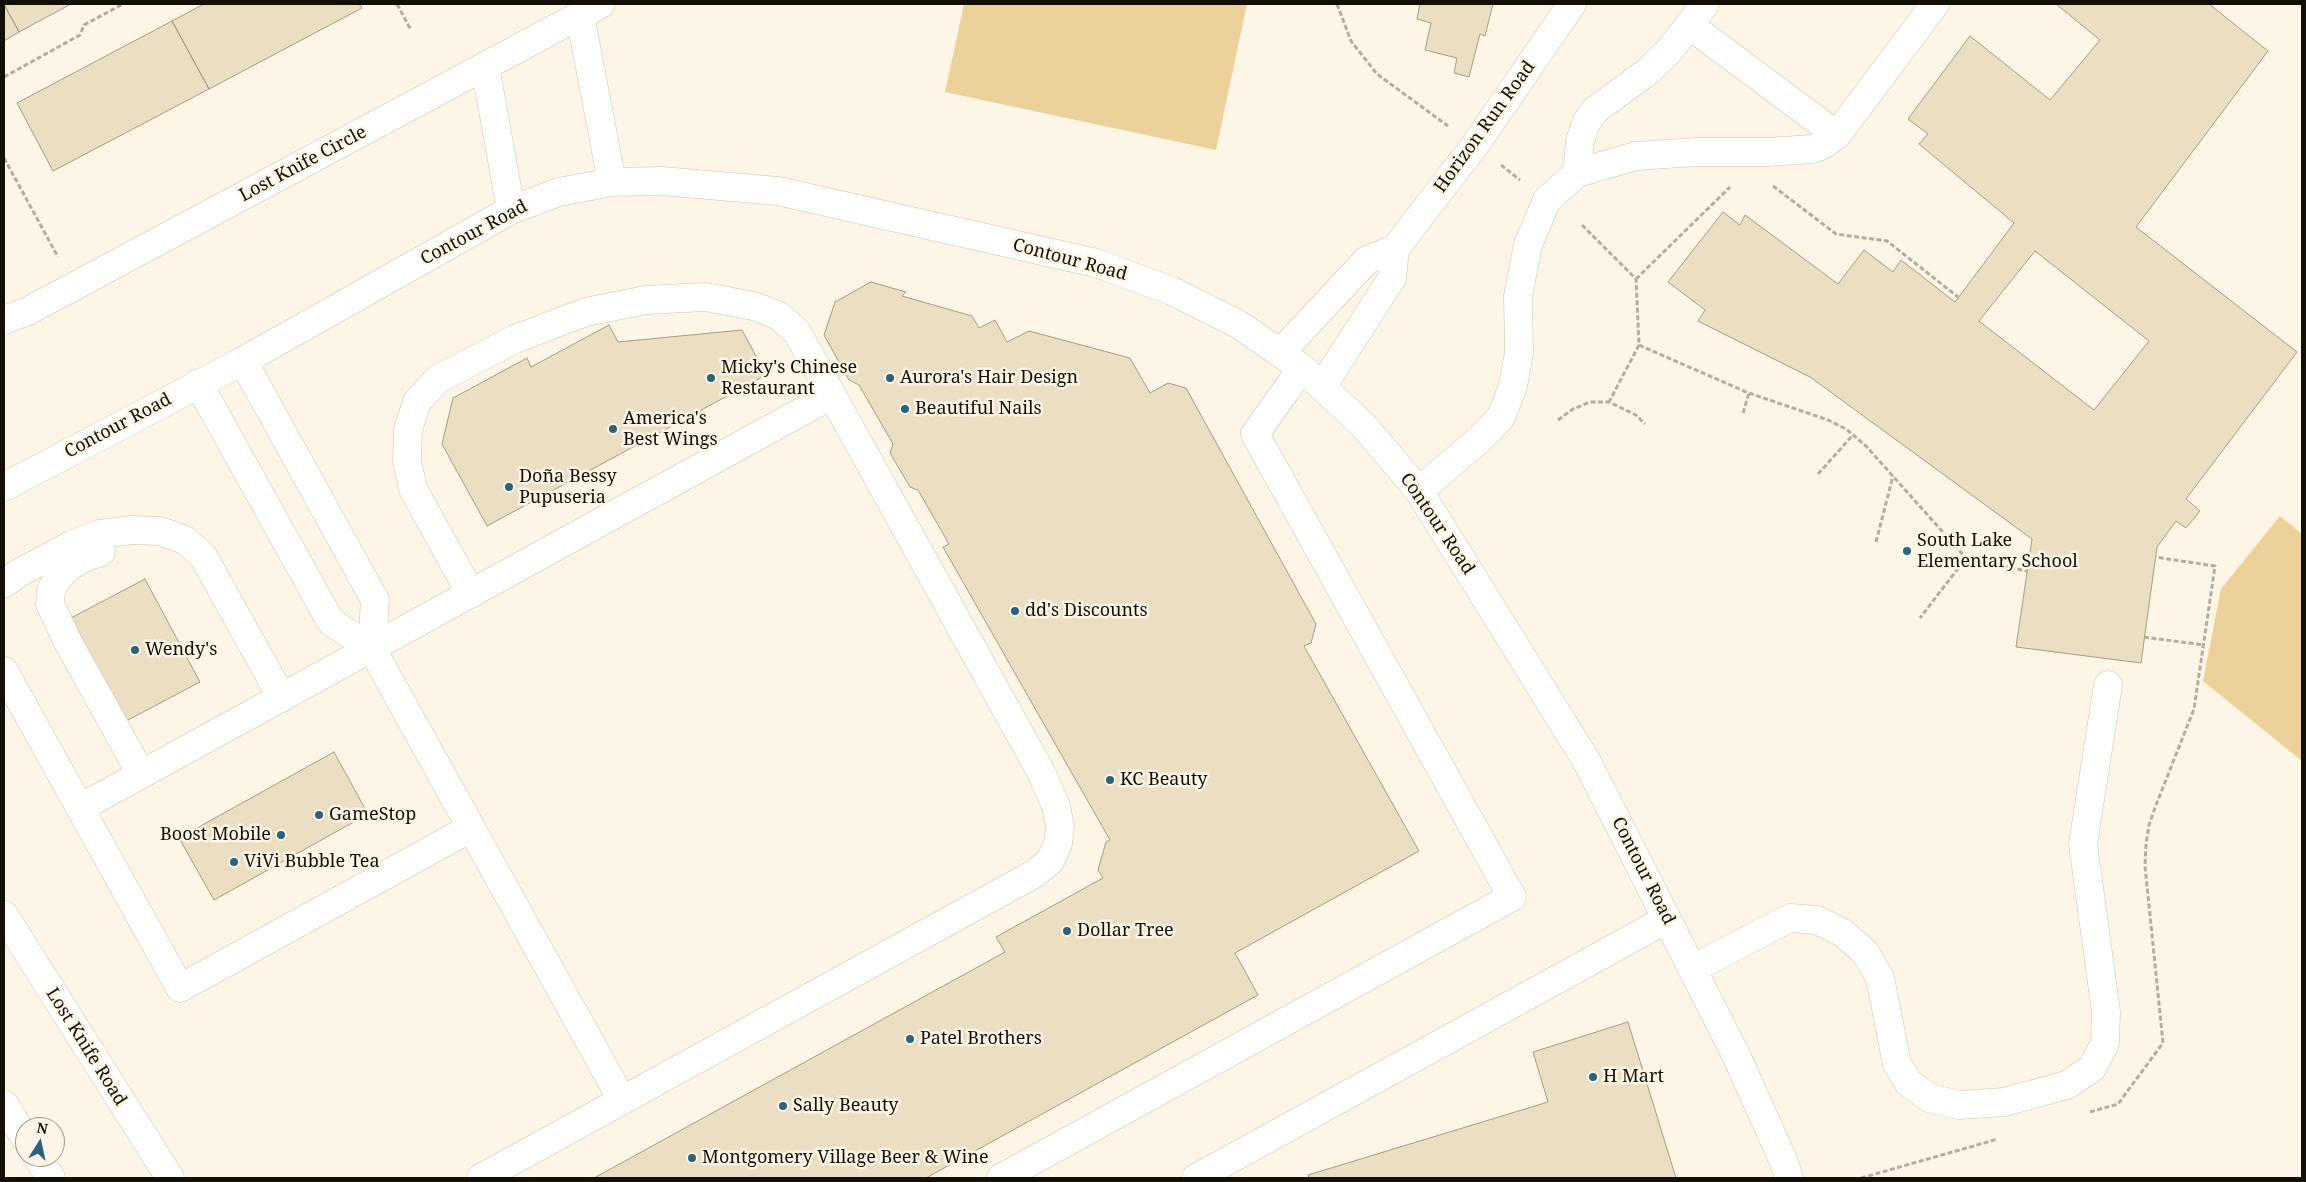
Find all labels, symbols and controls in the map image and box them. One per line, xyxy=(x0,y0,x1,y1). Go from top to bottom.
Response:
street label: Horizon Run Road xyxy=(1430,57,1540,197)
street label: Lost Knife Circle xyxy=(236,121,370,207)
street label: Contour Road xyxy=(417,196,531,270)
street label: Contour Road xyxy=(1010,234,1130,286)
place label: Micky's Chinese Restaurant xyxy=(721,357,857,399)
place label: Aurora's Hair Design xyxy=(900,367,1078,389)
marker: Micky's Chinese Restaurant xyxy=(705,372,717,384)
marker: Aurora's Hair Design xyxy=(884,372,896,384)
street label: Contour Road xyxy=(61,389,175,463)
place label: Beautiful Nails xyxy=(915,398,1042,420)
marker: Beautiful Nails xyxy=(899,403,911,415)
place label: America's Best Wings xyxy=(623,408,718,450)
marker: America's Best Wings xyxy=(607,423,619,435)
place label: Doña Bessy Pupuseria xyxy=(519,466,617,508)
street label: Contour Road xyxy=(1395,469,1479,579)
marker: Doña Bessy Pupuseria xyxy=(503,481,515,493)
place label: South Lake Elementary School xyxy=(1917,530,2078,572)
marker: South Lake Elementary School xyxy=(1901,545,1913,557)
place label: dd's Discounts xyxy=(1025,600,1148,622)
marker: dd's Discounts xyxy=(1009,605,1021,617)
place label: Wendy's xyxy=(145,639,217,661)
marker: Wendy's xyxy=(129,644,141,656)
place label: KC Beauty xyxy=(1120,769,1207,791)
marker: KC Beauty xyxy=(1104,774,1116,786)
place label: GameStop xyxy=(329,804,416,826)
marker: GameStop xyxy=(313,809,325,821)
street label: Contour Road xyxy=(1607,814,1679,928)
place label: Boost Mobile xyxy=(160,824,271,846)
marker: Boost Mobile xyxy=(275,829,287,841)
place label: ViVi Bubble Tea xyxy=(244,851,380,873)
marker: ViVi Bubble Tea xyxy=(228,856,240,868)
place label: Dollar Tree xyxy=(1077,920,1174,942)
marker: Dollar Tree xyxy=(1061,925,1073,937)
street label: Lost Knife Road xyxy=(41,984,131,1110)
place label: Patel Brothers xyxy=(920,1028,1042,1050)
marker: Patel Brothers xyxy=(904,1033,916,1045)
place label: H Mart xyxy=(1603,1066,1664,1088)
marker: H Mart xyxy=(1587,1071,1599,1083)
place label: Sally Beauty xyxy=(793,1095,898,1117)
marker: Sally Beauty xyxy=(777,1100,789,1112)
north arrow xyxy=(15,1117,65,1167)
text: N xyxy=(35,1117,50,1138)
place label: Montgomery Village Beer & Wine xyxy=(702,1147,989,1169)
marker: Montgomery Village Beer & Wine xyxy=(686,1152,698,1164)

